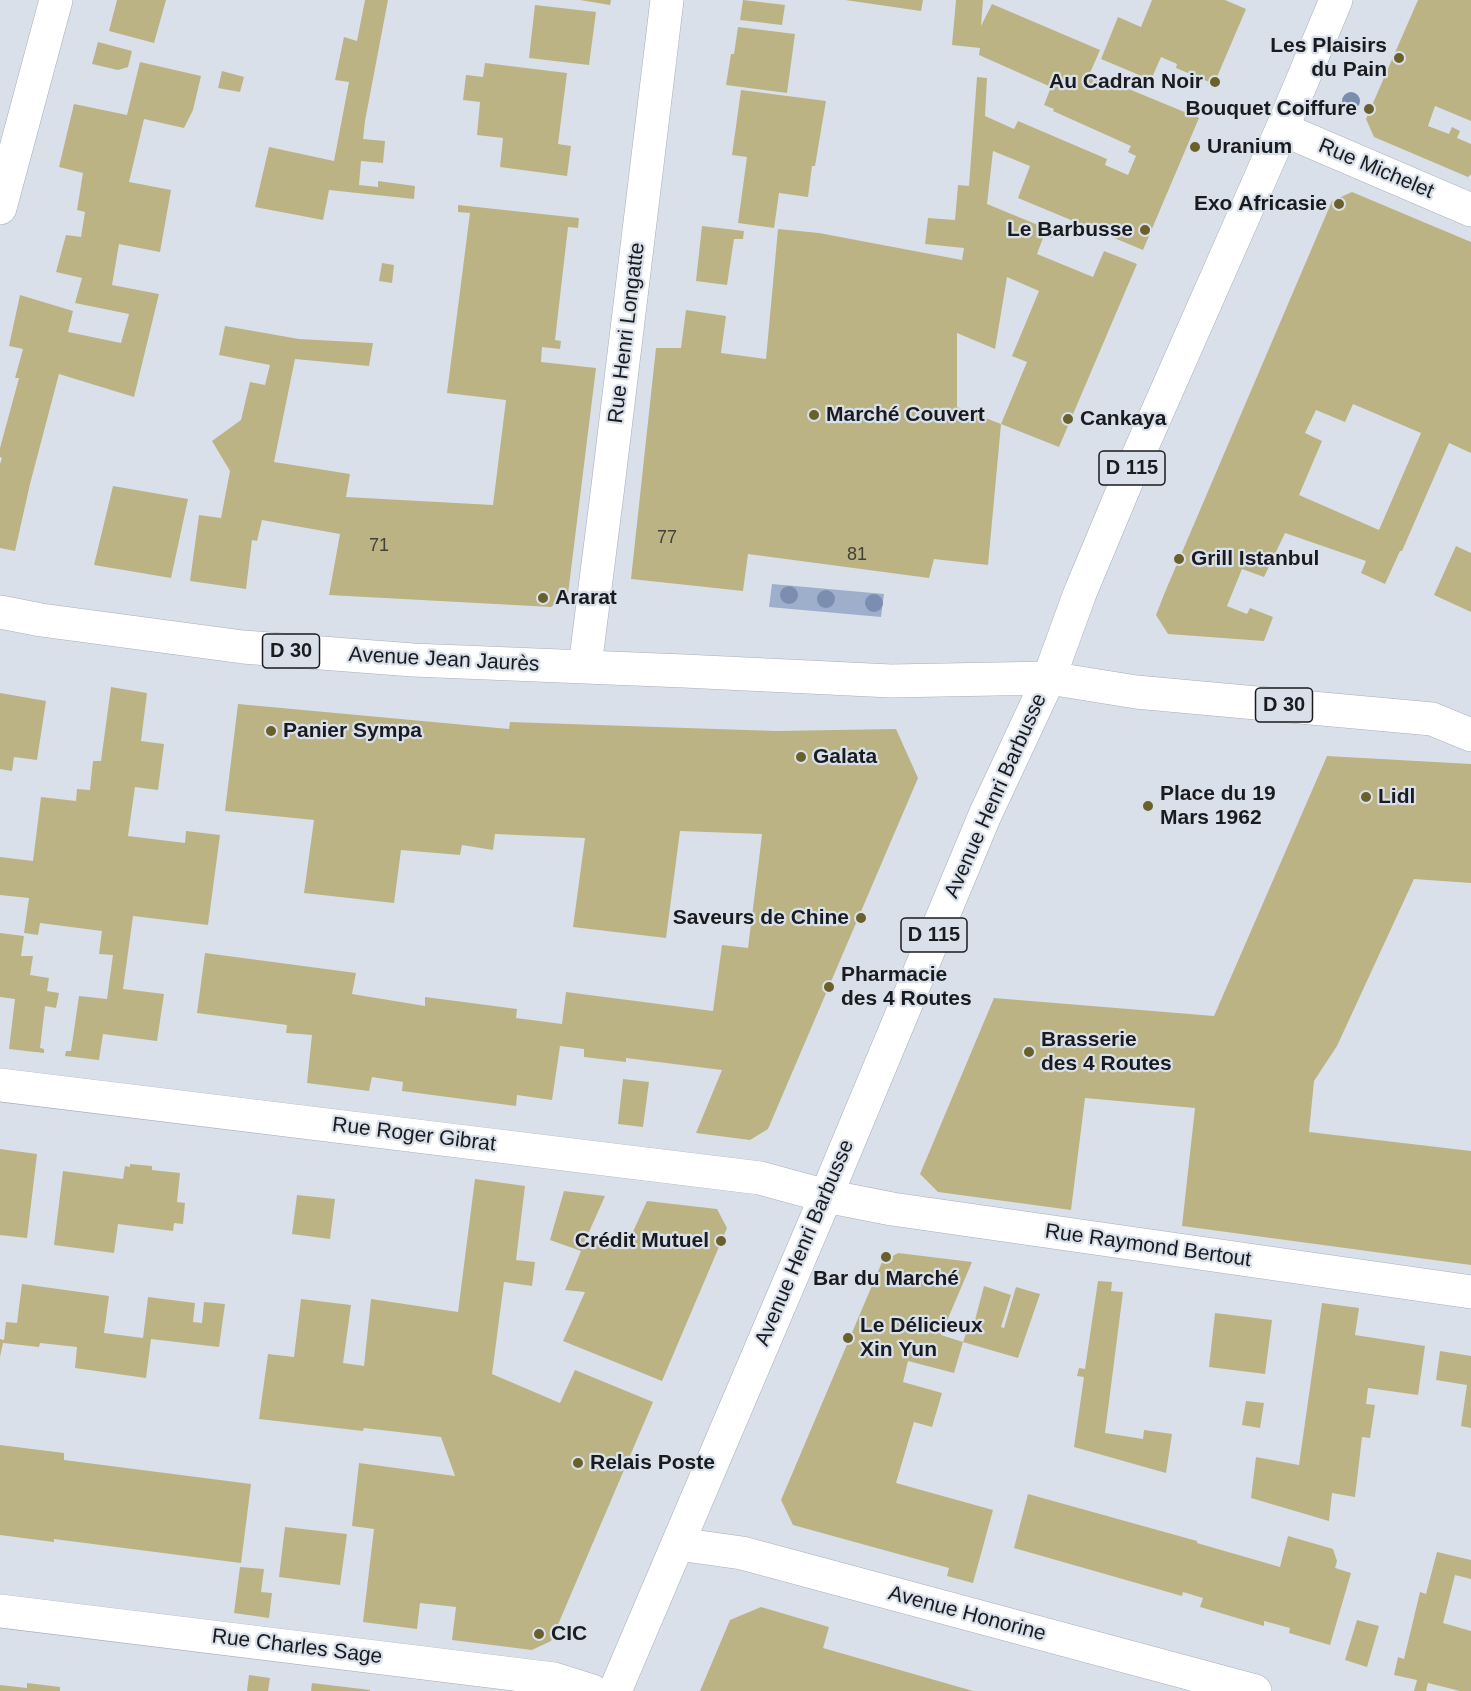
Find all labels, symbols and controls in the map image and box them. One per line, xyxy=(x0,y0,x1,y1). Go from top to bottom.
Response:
place label: Les Plaisirs du Pain xyxy=(1270,33,1387,83)
marker: Les Plaisirs du Pain xyxy=(1392,51,1406,65)
place label: Au Cadran Noir xyxy=(1049,69,1203,95)
marker: Au Cadran Noir xyxy=(1208,75,1222,89)
place label: Bouquet Coiffure xyxy=(1186,96,1357,122)
marker: Bouquet Coiffure xyxy=(1362,102,1376,116)
street label: Rue Michelet xyxy=(1315,133,1437,205)
place label: Uranium xyxy=(1207,134,1292,160)
marker: Uranium xyxy=(1188,140,1202,154)
place label: Exo Africasie xyxy=(1194,191,1327,217)
marker: Exo Africasie xyxy=(1332,197,1346,211)
place label: Le Barbusse xyxy=(1007,217,1133,243)
marker: Le Barbusse xyxy=(1138,223,1152,237)
street label: Rue Henri Longatte xyxy=(603,241,651,425)
place label: Marché Couvert xyxy=(826,402,985,428)
place label: Cankaya xyxy=(1080,406,1166,432)
marker: Marché Couvert xyxy=(807,408,821,422)
marker: Cankaya xyxy=(1061,412,1075,426)
road number: D 115 xyxy=(1099,451,1165,485)
house number: 77 xyxy=(657,527,677,549)
house number: 71 xyxy=(369,535,389,557)
house number: 81 xyxy=(847,544,867,566)
place label: Grill Istanbul xyxy=(1191,546,1319,572)
marker: Grill Istanbul xyxy=(1172,552,1186,566)
place label: Ararat xyxy=(555,585,617,611)
marker: Ararat xyxy=(536,591,550,605)
road number: D 30 xyxy=(262,634,320,668)
street label: Avenue Jean Jaurès xyxy=(348,642,540,678)
road number: D 30 xyxy=(1256,688,1312,722)
street label: Avenue Henri Barbusse xyxy=(939,690,1053,902)
place label: Panier Sympa xyxy=(283,718,422,744)
marker: Panier Sympa xyxy=(264,724,278,738)
place label: Galata xyxy=(813,744,877,770)
marker: Galata xyxy=(794,750,808,764)
place label: Place du 19 Mars 1962 xyxy=(1160,781,1276,831)
place label: Lidl xyxy=(1378,784,1415,810)
marker: Lidl xyxy=(1359,790,1373,804)
marker: Place du 19 Mars 1962 xyxy=(1141,799,1155,813)
place label: Saveurs de Chine xyxy=(673,905,849,931)
marker: Saveurs de Chine xyxy=(854,911,868,925)
road number: D 115 xyxy=(901,918,967,952)
place label: Pharmacie des 4 Routes xyxy=(841,962,972,1012)
marker: Pharmacie des 4 Routes xyxy=(822,980,836,994)
place label: Brasserie des 4 Routes xyxy=(1041,1027,1172,1077)
marker: Brasserie des 4 Routes xyxy=(1022,1045,1036,1059)
street label: Rue Roger Gibrat xyxy=(331,1112,497,1158)
street label: Avenue Henri Barbusse xyxy=(750,1136,860,1350)
street label: Rue Raymond Bertout xyxy=(1043,1219,1253,1273)
place label: Crédit Mutuel xyxy=(575,1228,709,1254)
marker: Crédit Mutuel xyxy=(714,1234,728,1248)
marker: Bar du Marché xyxy=(879,1250,893,1264)
place label: Bar du Marché xyxy=(813,1266,959,1292)
place label: Le Délicieux Xin Yun xyxy=(860,1313,983,1363)
marker: Le Délicieux Xin Yun xyxy=(841,1331,855,1345)
place label: Relais Poste xyxy=(590,1450,715,1476)
marker: Relais Poste xyxy=(571,1456,585,1470)
street label: Avenue Honorine xyxy=(886,1581,1048,1647)
place label: CIC xyxy=(551,1621,587,1647)
street label: Rue Charles Sage xyxy=(210,1624,384,1670)
marker: CIC xyxy=(532,1627,546,1641)

